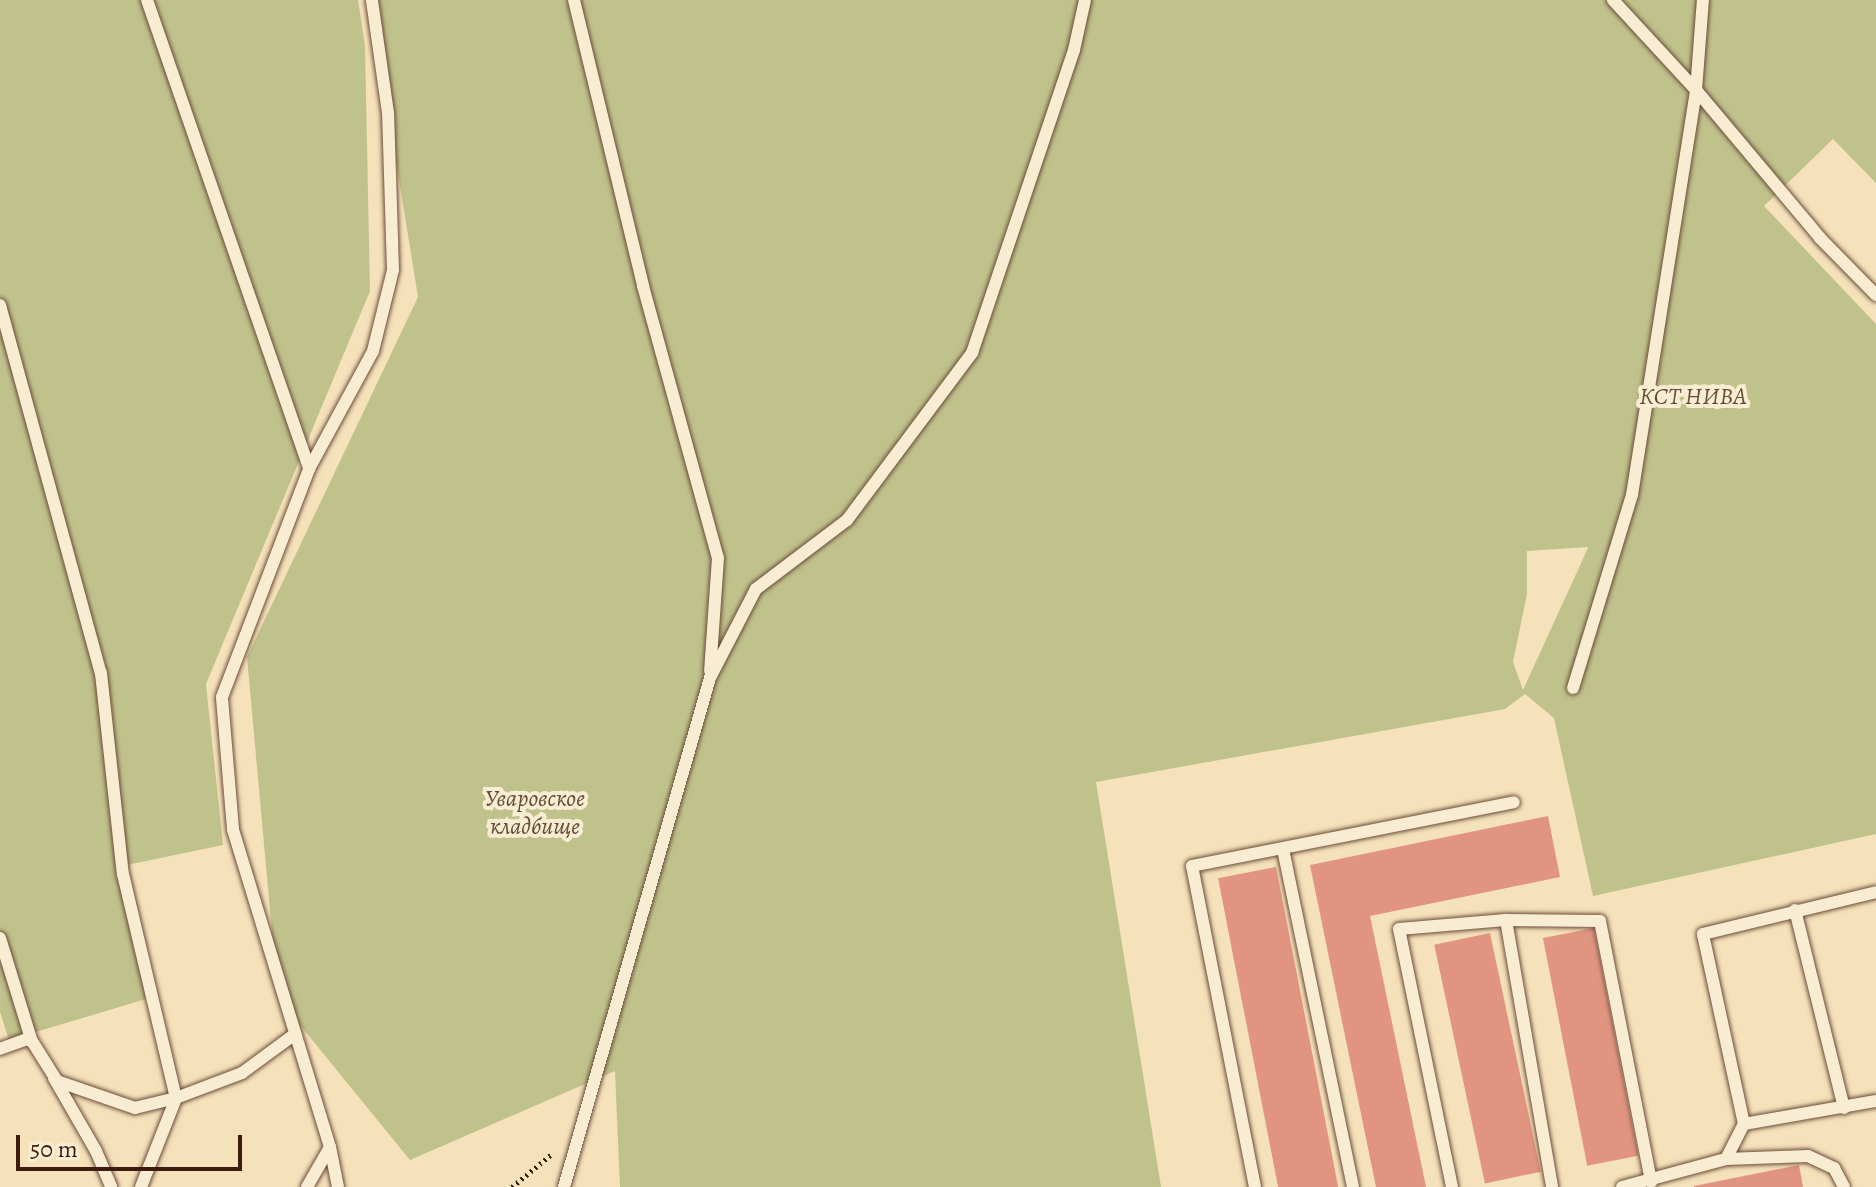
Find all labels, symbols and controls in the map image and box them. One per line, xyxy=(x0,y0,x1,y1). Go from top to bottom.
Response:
park label: КСТ НИВА xyxy=(1639,383,1747,411)
park label: Уваровское кладбище xyxy=(485,785,585,841)
scale bar xyxy=(20,1119,246,1169)
text: 50 m xyxy=(30,1133,78,1165)

